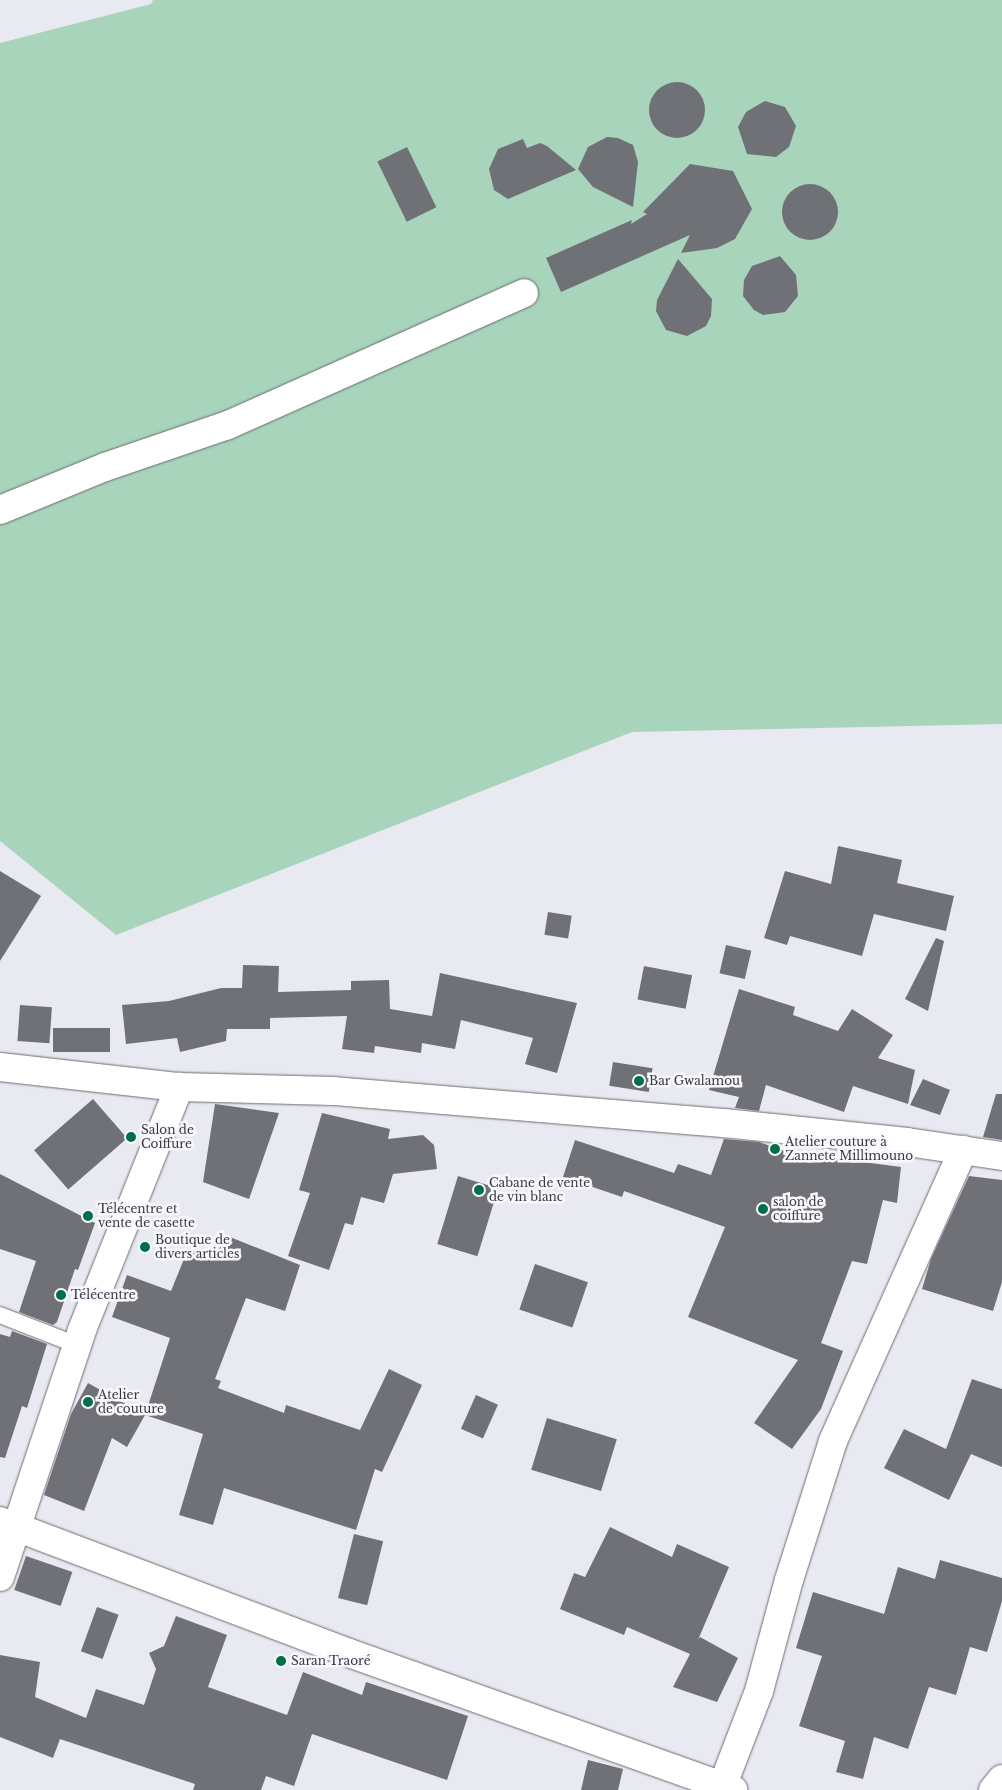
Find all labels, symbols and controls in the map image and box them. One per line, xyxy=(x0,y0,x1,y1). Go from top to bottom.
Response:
place label: Bar Gwalamou xyxy=(649,1074,740,1088)
marker: Bar Gwalamou xyxy=(633,1075,645,1087)
place label: Salon de Coiffure xyxy=(141,1123,194,1151)
marker: Salon de Coiffure xyxy=(125,1131,137,1143)
place label: Atelier couture à Zannete Millimouno xyxy=(785,1135,913,1163)
marker: Atelier couture à Zannete Millimouno xyxy=(769,1143,781,1155)
place label: Cabane de vente de vin blanc xyxy=(489,1176,590,1204)
marker: Cabane de vente de vin blanc xyxy=(473,1184,485,1196)
place label: salon de coiffure xyxy=(773,1195,824,1223)
place label: Télécentre et vente de casette xyxy=(98,1202,195,1230)
marker: salon de coiffure xyxy=(757,1203,769,1215)
marker: Télécentre et vente de casette xyxy=(82,1210,94,1222)
place label: Boutique de divers articles xyxy=(155,1233,239,1261)
marker: Boutique de divers articles xyxy=(139,1241,151,1253)
place label: Télécentre xyxy=(71,1288,136,1302)
marker: Télécentre xyxy=(55,1289,67,1301)
place label: Atelier de couture xyxy=(98,1388,164,1416)
marker: Atelier de couture xyxy=(82,1396,94,1408)
place label: Saran Traoré xyxy=(291,1654,371,1668)
marker: Saran Traoré xyxy=(275,1655,287,1667)

